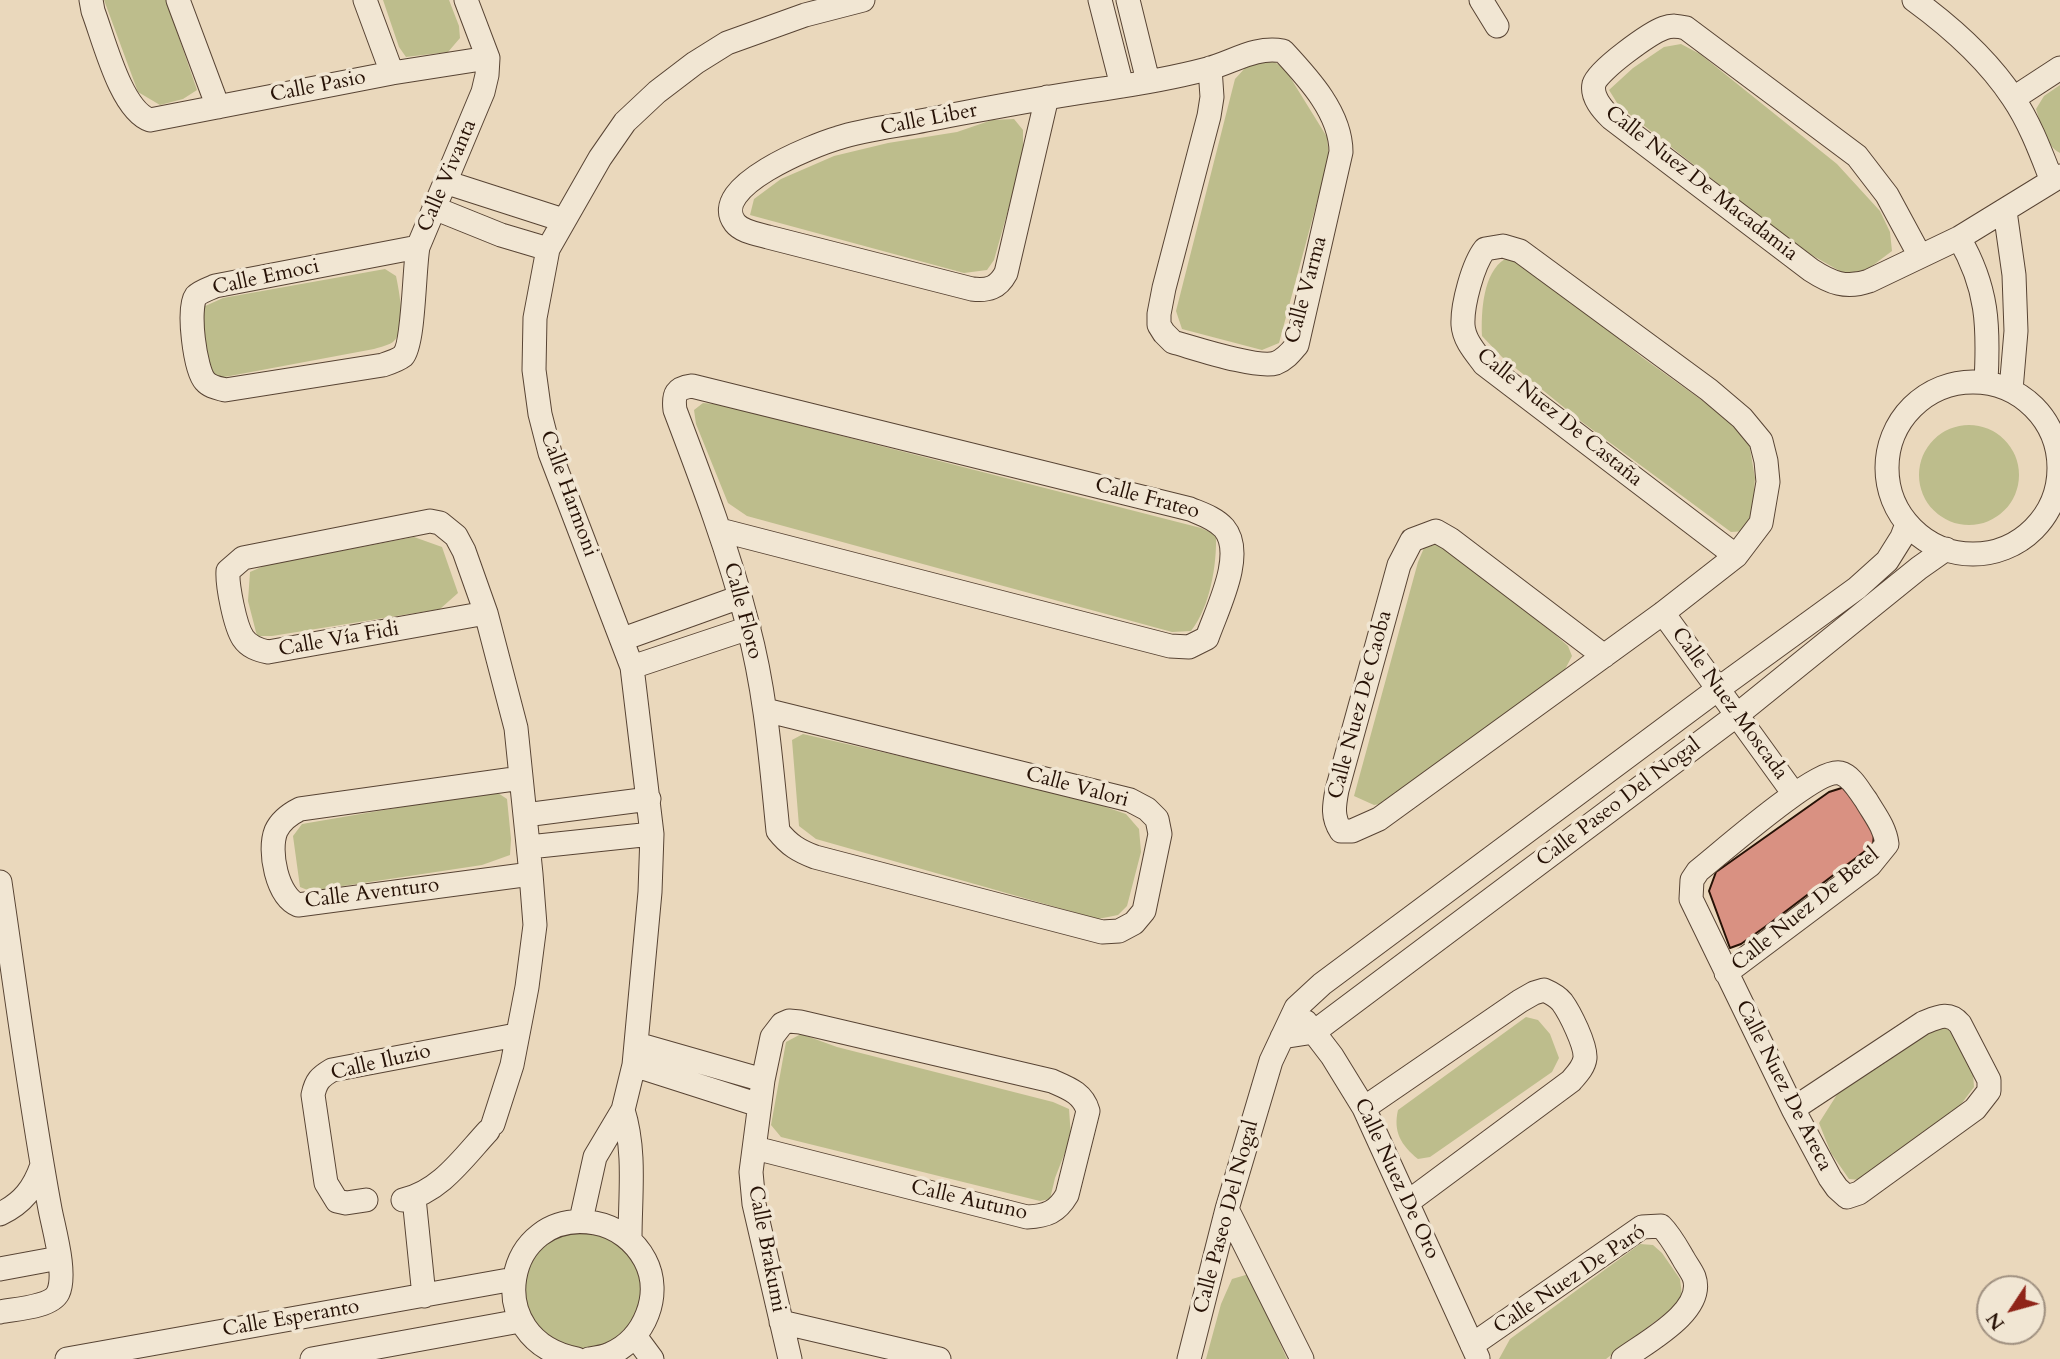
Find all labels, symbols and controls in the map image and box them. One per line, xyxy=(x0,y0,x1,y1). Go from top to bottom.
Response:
street label: Calle Pasio xyxy=(268,65,368,109)
street label: Calle Liber xyxy=(878,98,980,142)
street label: Calle Nuez De Macadamia xyxy=(1600,101,1802,267)
street label: Calle Vivanta xyxy=(413,116,483,236)
street label: Calle Varma xyxy=(1281,234,1333,346)
street label: Calle Emoci xyxy=(210,254,322,302)
street label: Calle Nuez De Castaña xyxy=(1471,343,1647,493)
street label: Calle Harmoni xyxy=(534,428,602,560)
street label: Calle Frateo xyxy=(1092,473,1202,525)
street label: Calle Floro xyxy=(717,560,767,662)
street label: Calle Nuez De Caoba xyxy=(1324,608,1398,802)
street label: Calle Vía Fidi xyxy=(277,617,401,663)
street label: Calle Nuez Moscada xyxy=(1665,623,1793,785)
street label: Calle Paseo Del Nogal xyxy=(1532,733,1706,873)
street label: Calle Valori xyxy=(1023,762,1131,814)
street label: Calle Nuez De Betel xyxy=(1727,843,1885,977)
street label: Calle Aventuro xyxy=(303,873,441,915)
street label: Calle Nuez De Areca xyxy=(1729,997,1837,1175)
street label: Calle Iluzio xyxy=(329,1039,433,1087)
street label: Calle Nuez De Oro xyxy=(1348,1095,1444,1263)
street label: Calle Paseo Del Nogal xyxy=(1189,1118,1265,1316)
street label: Calle Autuno xyxy=(908,1175,1030,1227)
street label: Calle Brakumi xyxy=(741,1184,791,1314)
street label: Calle Nuez De Paró xyxy=(1489,1220,1651,1340)
north arrow xyxy=(1976,1275,2046,1345)
street label: Calle Esperanto xyxy=(221,1295,361,1343)
text: N xyxy=(1980,1307,2011,1335)

